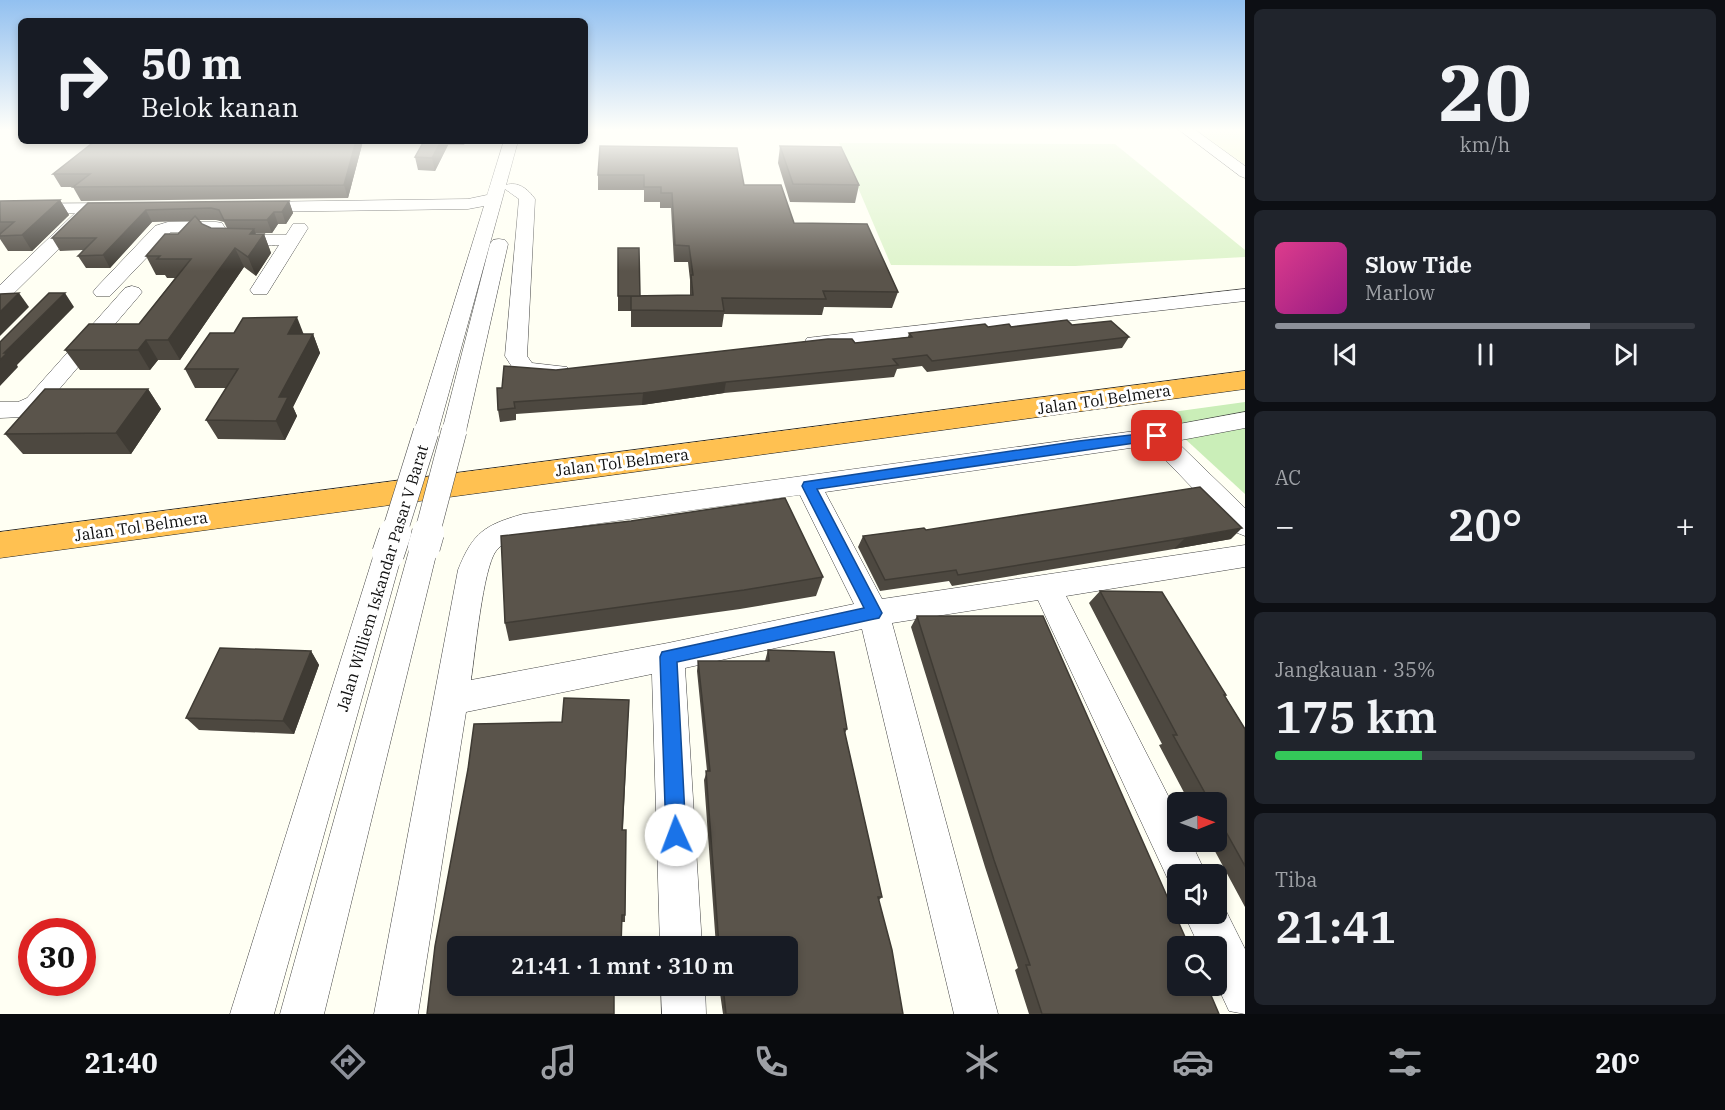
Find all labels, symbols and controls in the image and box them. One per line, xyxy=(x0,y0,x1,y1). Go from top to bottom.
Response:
text: 50 m xyxy=(141,36,242,91)
text: 20 xyxy=(1438,41,1532,142)
icon: right xyxy=(42,42,120,120)
text: Belok kanan xyxy=(141,89,299,124)
text: km/h xyxy=(1460,131,1510,158)
text: Slow Tide xyxy=(1365,250,1472,279)
text: Marlow xyxy=(1365,279,1435,306)
icon: previous xyxy=(1329,338,1362,371)
icon: pause xyxy=(1469,338,1502,371)
icon: next xyxy=(1609,338,1642,371)
street label: Jalan Tol Belmera xyxy=(1036,380,1172,418)
pin xyxy=(1131,410,1182,461)
icon: arrive xyxy=(1140,419,1173,452)
street label: Jalan Williem Iskandar Pasar V Barat xyxy=(332,442,432,714)
street label: Jalan Tol Belmera xyxy=(554,444,690,480)
text: AC xyxy=(1275,464,1301,491)
text: 20° xyxy=(1447,495,1523,553)
text: − xyxy=(1275,504,1295,547)
text: + xyxy=(1675,504,1695,547)
street label: Jalan Tol Belmera xyxy=(73,507,209,545)
text: Jangkauan · 35% xyxy=(1275,656,1435,683)
text: 175 km xyxy=(1275,687,1437,745)
north arrow xyxy=(1167,792,1227,852)
map controls xyxy=(1167,792,1227,996)
position arrow xyxy=(644,803,708,867)
button: sound xyxy=(1167,864,1227,924)
text: Tiba xyxy=(1275,866,1317,893)
text: 21:41 xyxy=(1275,897,1396,955)
speed limit sign: 30 xyxy=(18,918,96,996)
button: search xyxy=(1167,936,1227,996)
text: 21:41 · 1 mnt · 310 m xyxy=(511,951,734,980)
icon: directions xyxy=(327,1041,369,1083)
icon: music xyxy=(538,1041,580,1083)
icon: phone xyxy=(750,1041,792,1083)
icon: climate xyxy=(961,1041,1003,1083)
icon: car xyxy=(1172,1041,1214,1083)
icon: filters xyxy=(1384,1041,1426,1083)
text: 21:40 xyxy=(85,1045,158,1080)
text: 20° xyxy=(1595,1045,1640,1080)

